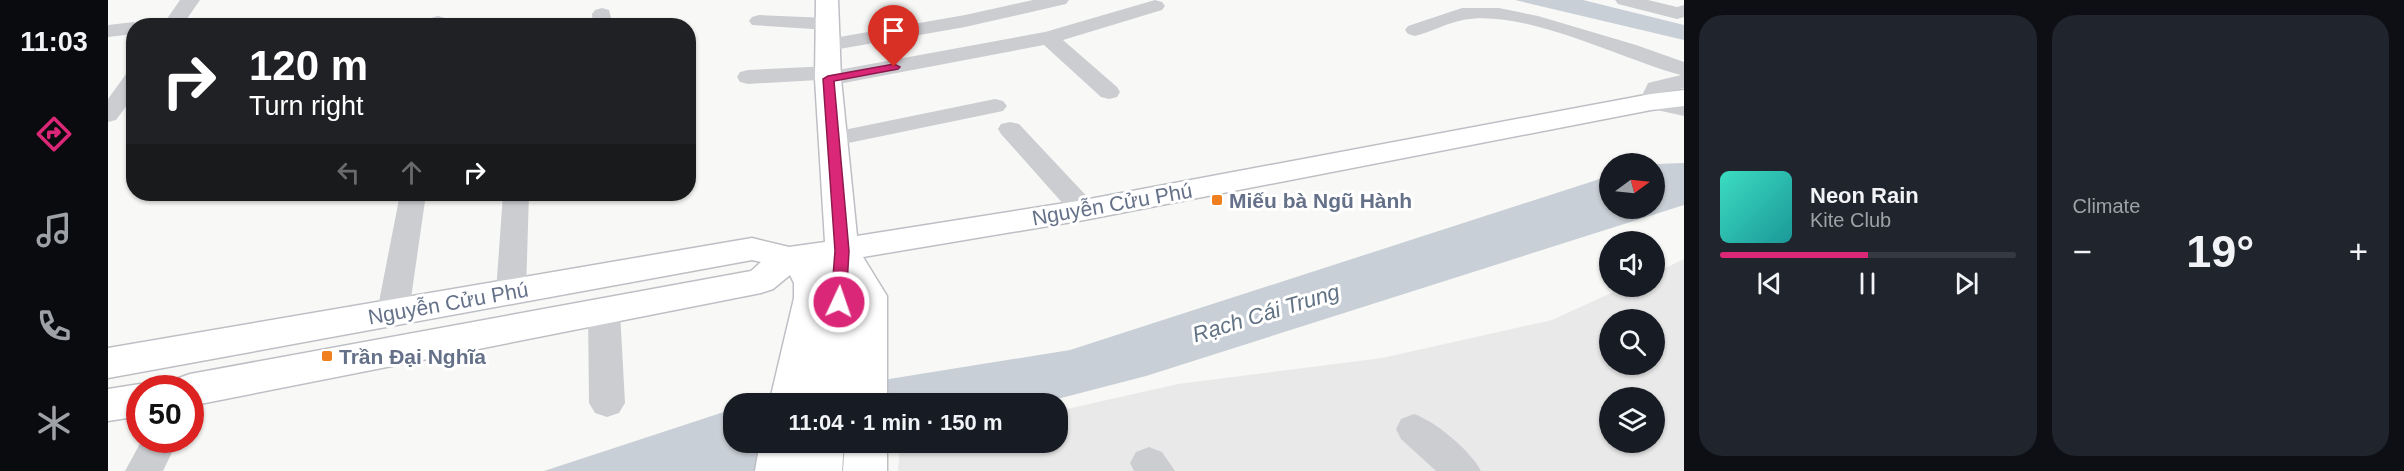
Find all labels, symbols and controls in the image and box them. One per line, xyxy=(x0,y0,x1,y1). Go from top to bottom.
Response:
pin xyxy=(868,5,919,67)
icon: arrive xyxy=(877,14,910,47)
text: 11:03 xyxy=(20,27,88,57)
icon: right xyxy=(150,42,228,120)
text: 120 m xyxy=(249,42,368,89)
text: Turn right xyxy=(249,91,364,121)
icon: directions xyxy=(33,113,75,155)
north arrow xyxy=(1599,153,1665,219)
map controls xyxy=(1599,153,1665,453)
icon: left xyxy=(332,156,365,189)
icon: ahead xyxy=(395,156,428,189)
icon: right xyxy=(458,156,491,189)
street label: Nguyễn Cửu Phú xyxy=(1030,179,1194,229)
text: Neon Rain xyxy=(1810,183,1919,208)
place label: Miếu bà Ngũ Hành xyxy=(1229,189,1412,212)
marker: Miếu bà Ngũ Hành xyxy=(1210,193,1224,207)
text: Climate xyxy=(2073,195,2140,217)
icon: music xyxy=(33,209,75,251)
text: Kite Club xyxy=(1810,209,1891,231)
text: 19° xyxy=(2186,226,2254,277)
button: sound xyxy=(1599,231,1665,297)
text: − xyxy=(2073,233,2092,270)
text: + xyxy=(2349,233,2368,270)
icon: previous xyxy=(1753,267,1786,300)
icon: pause xyxy=(1851,267,1884,300)
icon: next xyxy=(1950,267,1983,300)
position arrow xyxy=(807,270,871,334)
street label: Nguyễn Cửu Phú xyxy=(366,278,530,328)
water label: Rạch Cái Trung xyxy=(1189,279,1343,347)
icon: phone xyxy=(33,305,75,347)
button: search xyxy=(1599,309,1665,375)
place label: Trần Đại Nghĩa xyxy=(339,345,486,368)
marker: Trần Đại Nghĩa xyxy=(320,349,334,363)
speed limit sign: 50 xyxy=(126,375,204,453)
button: layers xyxy=(1599,387,1665,453)
icon: climate xyxy=(33,402,75,444)
text: 11:04 · 1 min · 150 m xyxy=(789,410,1003,435)

